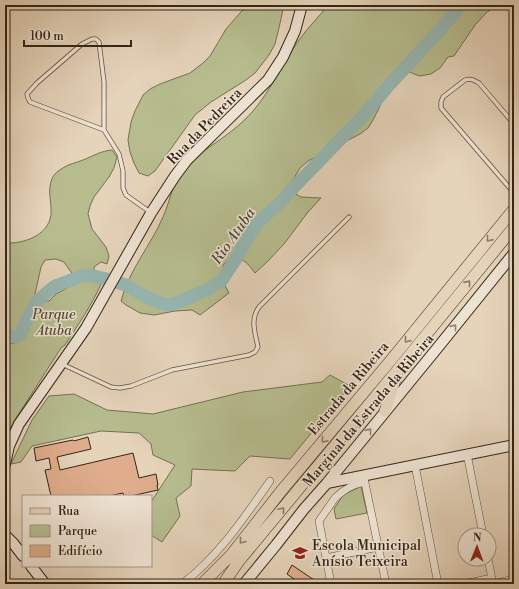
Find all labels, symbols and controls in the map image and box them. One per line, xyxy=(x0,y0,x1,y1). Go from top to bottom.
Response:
scale bar xyxy=(24,22,131,48)
text: 100 m xyxy=(30,29,64,44)
street label: Rua da Pedreira xyxy=(164,84,247,169)
water label: Rio Atuba xyxy=(207,204,260,269)
one-way arrow xyxy=(487,235,494,242)
one-way arrow xyxy=(464,281,471,288)
park label: Parque Atuba xyxy=(31,306,76,340)
one-way arrow xyxy=(450,325,457,332)
street label: Marginal da Estrada da Ribeira xyxy=(299,330,439,491)
one-way arrow xyxy=(405,336,412,343)
street label: Estrada da Ribeira xyxy=(304,337,394,439)
one-way arrow xyxy=(364,428,371,435)
one-way arrow xyxy=(322,435,329,443)
legend xyxy=(22,495,152,567)
text: Rua xyxy=(58,504,80,519)
one-way arrow xyxy=(278,507,285,514)
text: Parque xyxy=(58,524,97,539)
north arrow xyxy=(457,527,497,567)
text: N xyxy=(473,531,482,545)
one-way arrow xyxy=(240,536,247,543)
place label: Escola Municipal Anísio Teixeira xyxy=(311,537,421,571)
text: Edifício xyxy=(58,544,103,559)
school or university icon: Escola Municipal Anísio Teixeira xyxy=(291,544,309,562)

